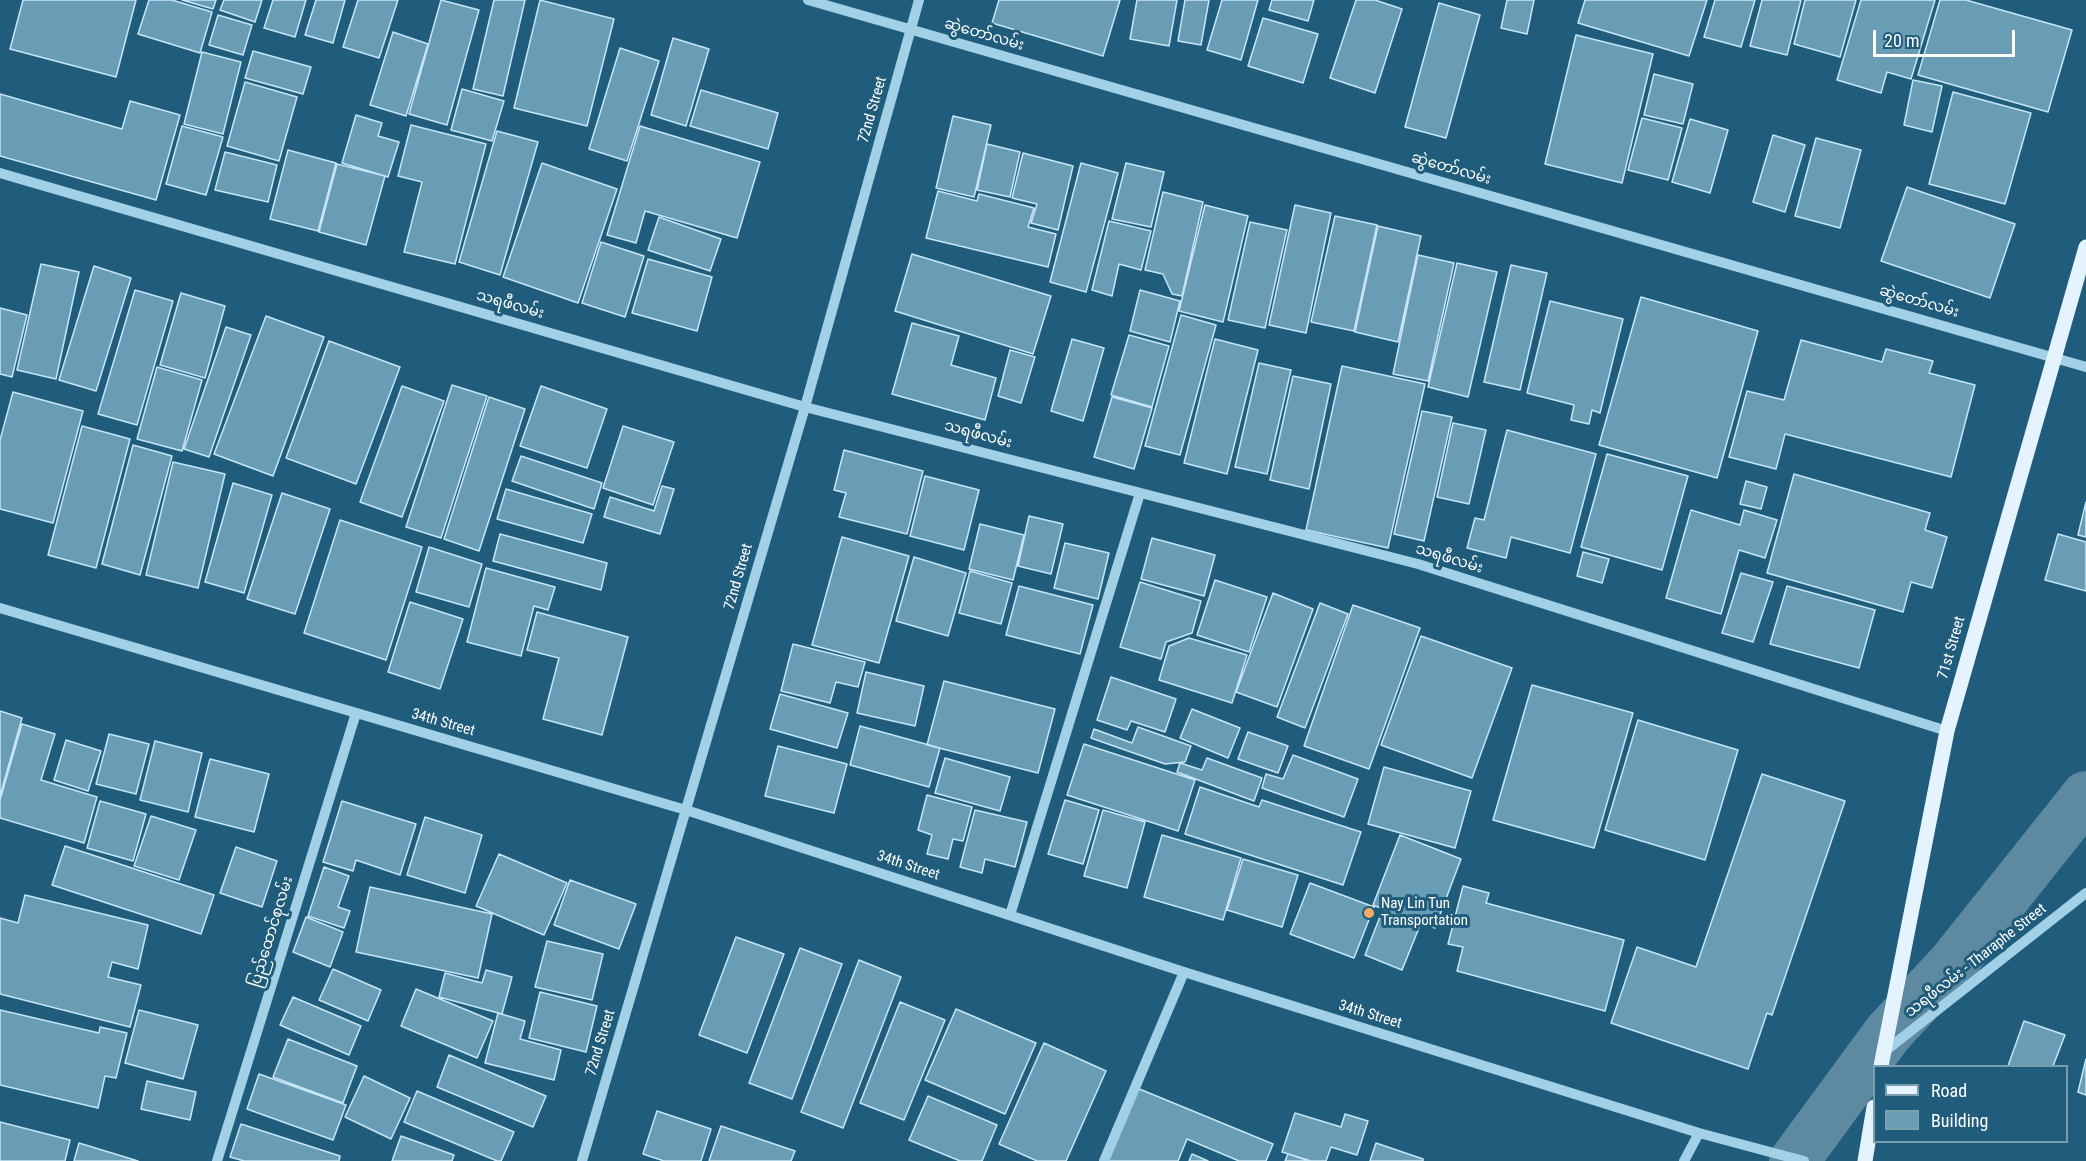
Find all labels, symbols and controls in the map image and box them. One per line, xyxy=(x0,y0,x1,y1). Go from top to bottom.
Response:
street label: ဆွဲတော်လမ်း xyxy=(942,15,1026,55)
scale bar xyxy=(1876,18,2018,56)
text: 20 m xyxy=(1884,30,1919,51)
street label: 72nd Street xyxy=(855,75,891,145)
street label: ဆွဲတော်လမ်း xyxy=(1409,149,1493,189)
street label: ဆွဲတော်လမ်း xyxy=(1877,282,1961,322)
street label: သရဖီလမ်း xyxy=(474,287,546,323)
street label: သရဖီလမ်း xyxy=(942,417,1014,453)
street label: သရဖီလမ်း xyxy=(1413,540,1485,578)
street label: 72nd Street xyxy=(721,542,757,612)
street label: 71st Street xyxy=(1934,614,1970,682)
street label: 34th Street xyxy=(409,705,477,741)
street label: 34th Street xyxy=(874,847,942,885)
street label: ပြည်ထောင်စုလမ်း xyxy=(247,874,297,990)
place label: Nay Lin Tun Transportation xyxy=(1381,895,1468,930)
street label: သရဖီလမ်း - Tharaphe Street xyxy=(1902,900,2050,1022)
marker: Nay Lin Tun Transportation xyxy=(1362,906,1376,920)
street label: 34th Street xyxy=(1336,997,1404,1033)
street label: 72nd Street xyxy=(582,1008,620,1078)
legend xyxy=(1873,1065,2068,1143)
text: Road xyxy=(1931,1080,1967,1101)
text: Building xyxy=(1931,1110,1988,1131)

